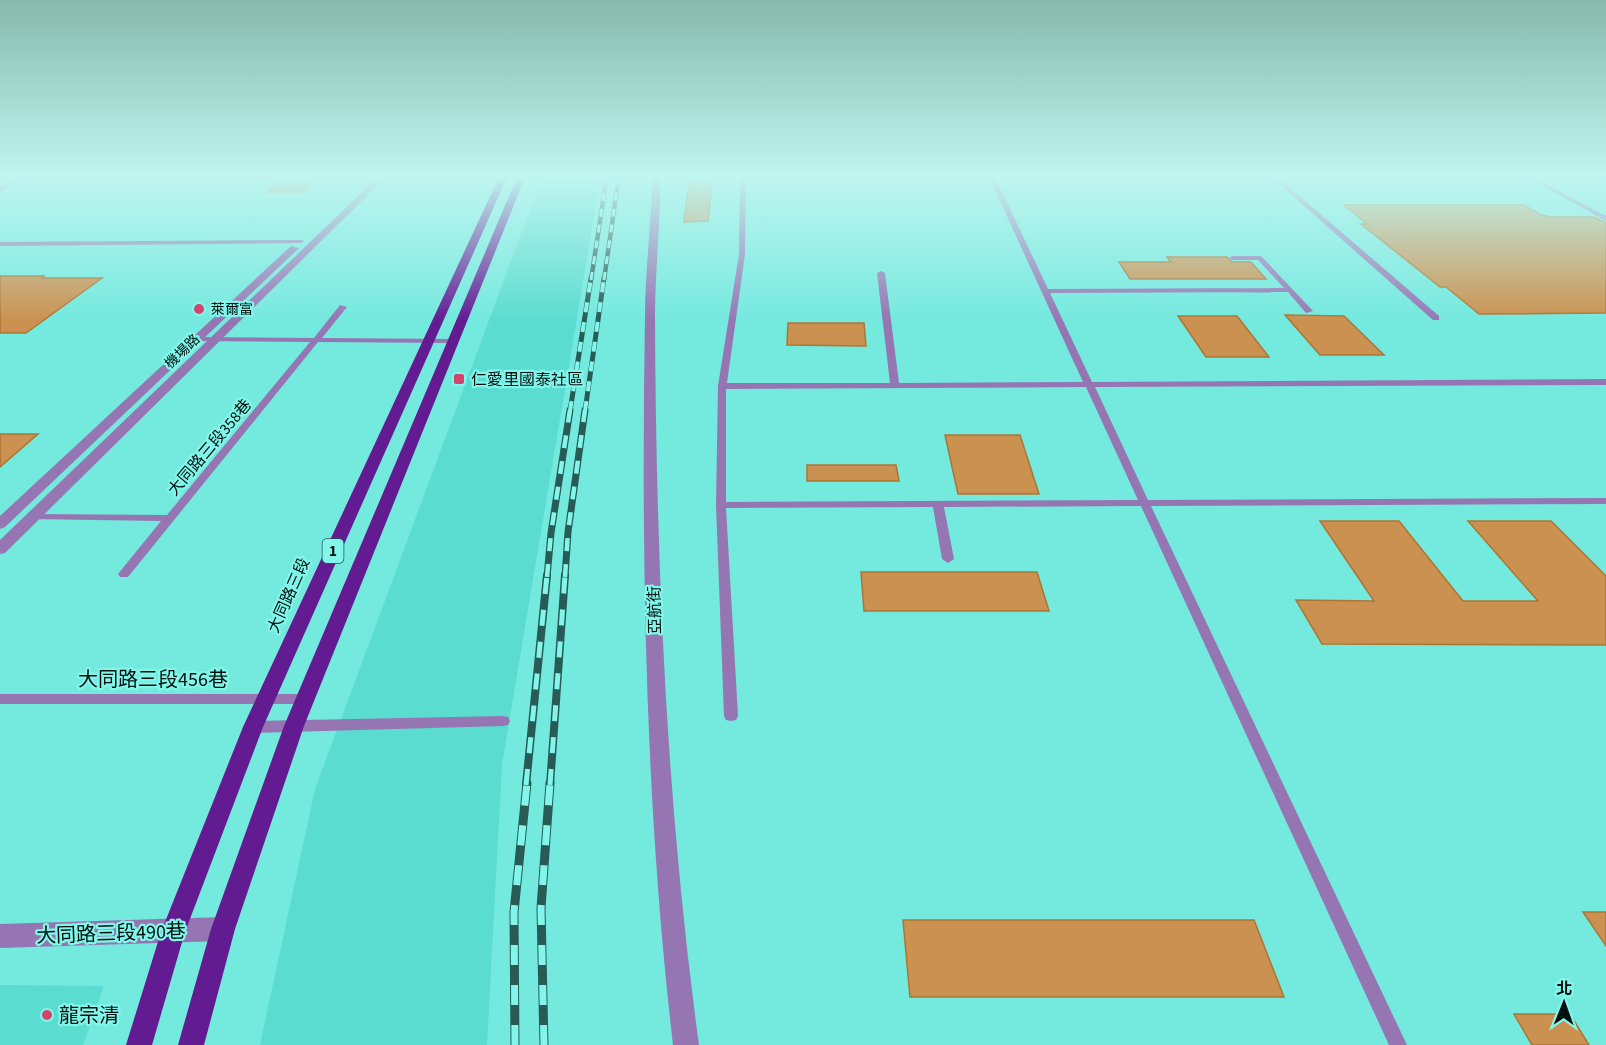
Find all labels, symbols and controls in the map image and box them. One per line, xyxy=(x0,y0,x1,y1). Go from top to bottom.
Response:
place label: 萊爾富 xyxy=(211,300,253,320)
marker: 萊爾富 xyxy=(192,302,206,316)
street label: 機場路 xyxy=(161,330,205,374)
place label: 仁愛里國泰社區 xyxy=(471,369,583,391)
marker: 仁愛里國泰社區 xyxy=(452,372,466,386)
street label: 大同路三段358巷 xyxy=(163,395,257,501)
road number: 1 xyxy=(322,539,344,563)
street label: 大同路三段 xyxy=(263,554,315,636)
street label: 亞航街 xyxy=(644,586,666,634)
street label: 大同路三段456巷 xyxy=(78,666,228,694)
street label: 大同路三段490巷 xyxy=(36,917,186,951)
north arrow xyxy=(1534,973,1594,1033)
text: 北 xyxy=(1556,978,1572,1000)
place label: 龍宗清 xyxy=(59,1002,119,1030)
marker: 龍宗清 xyxy=(40,1008,54,1022)

